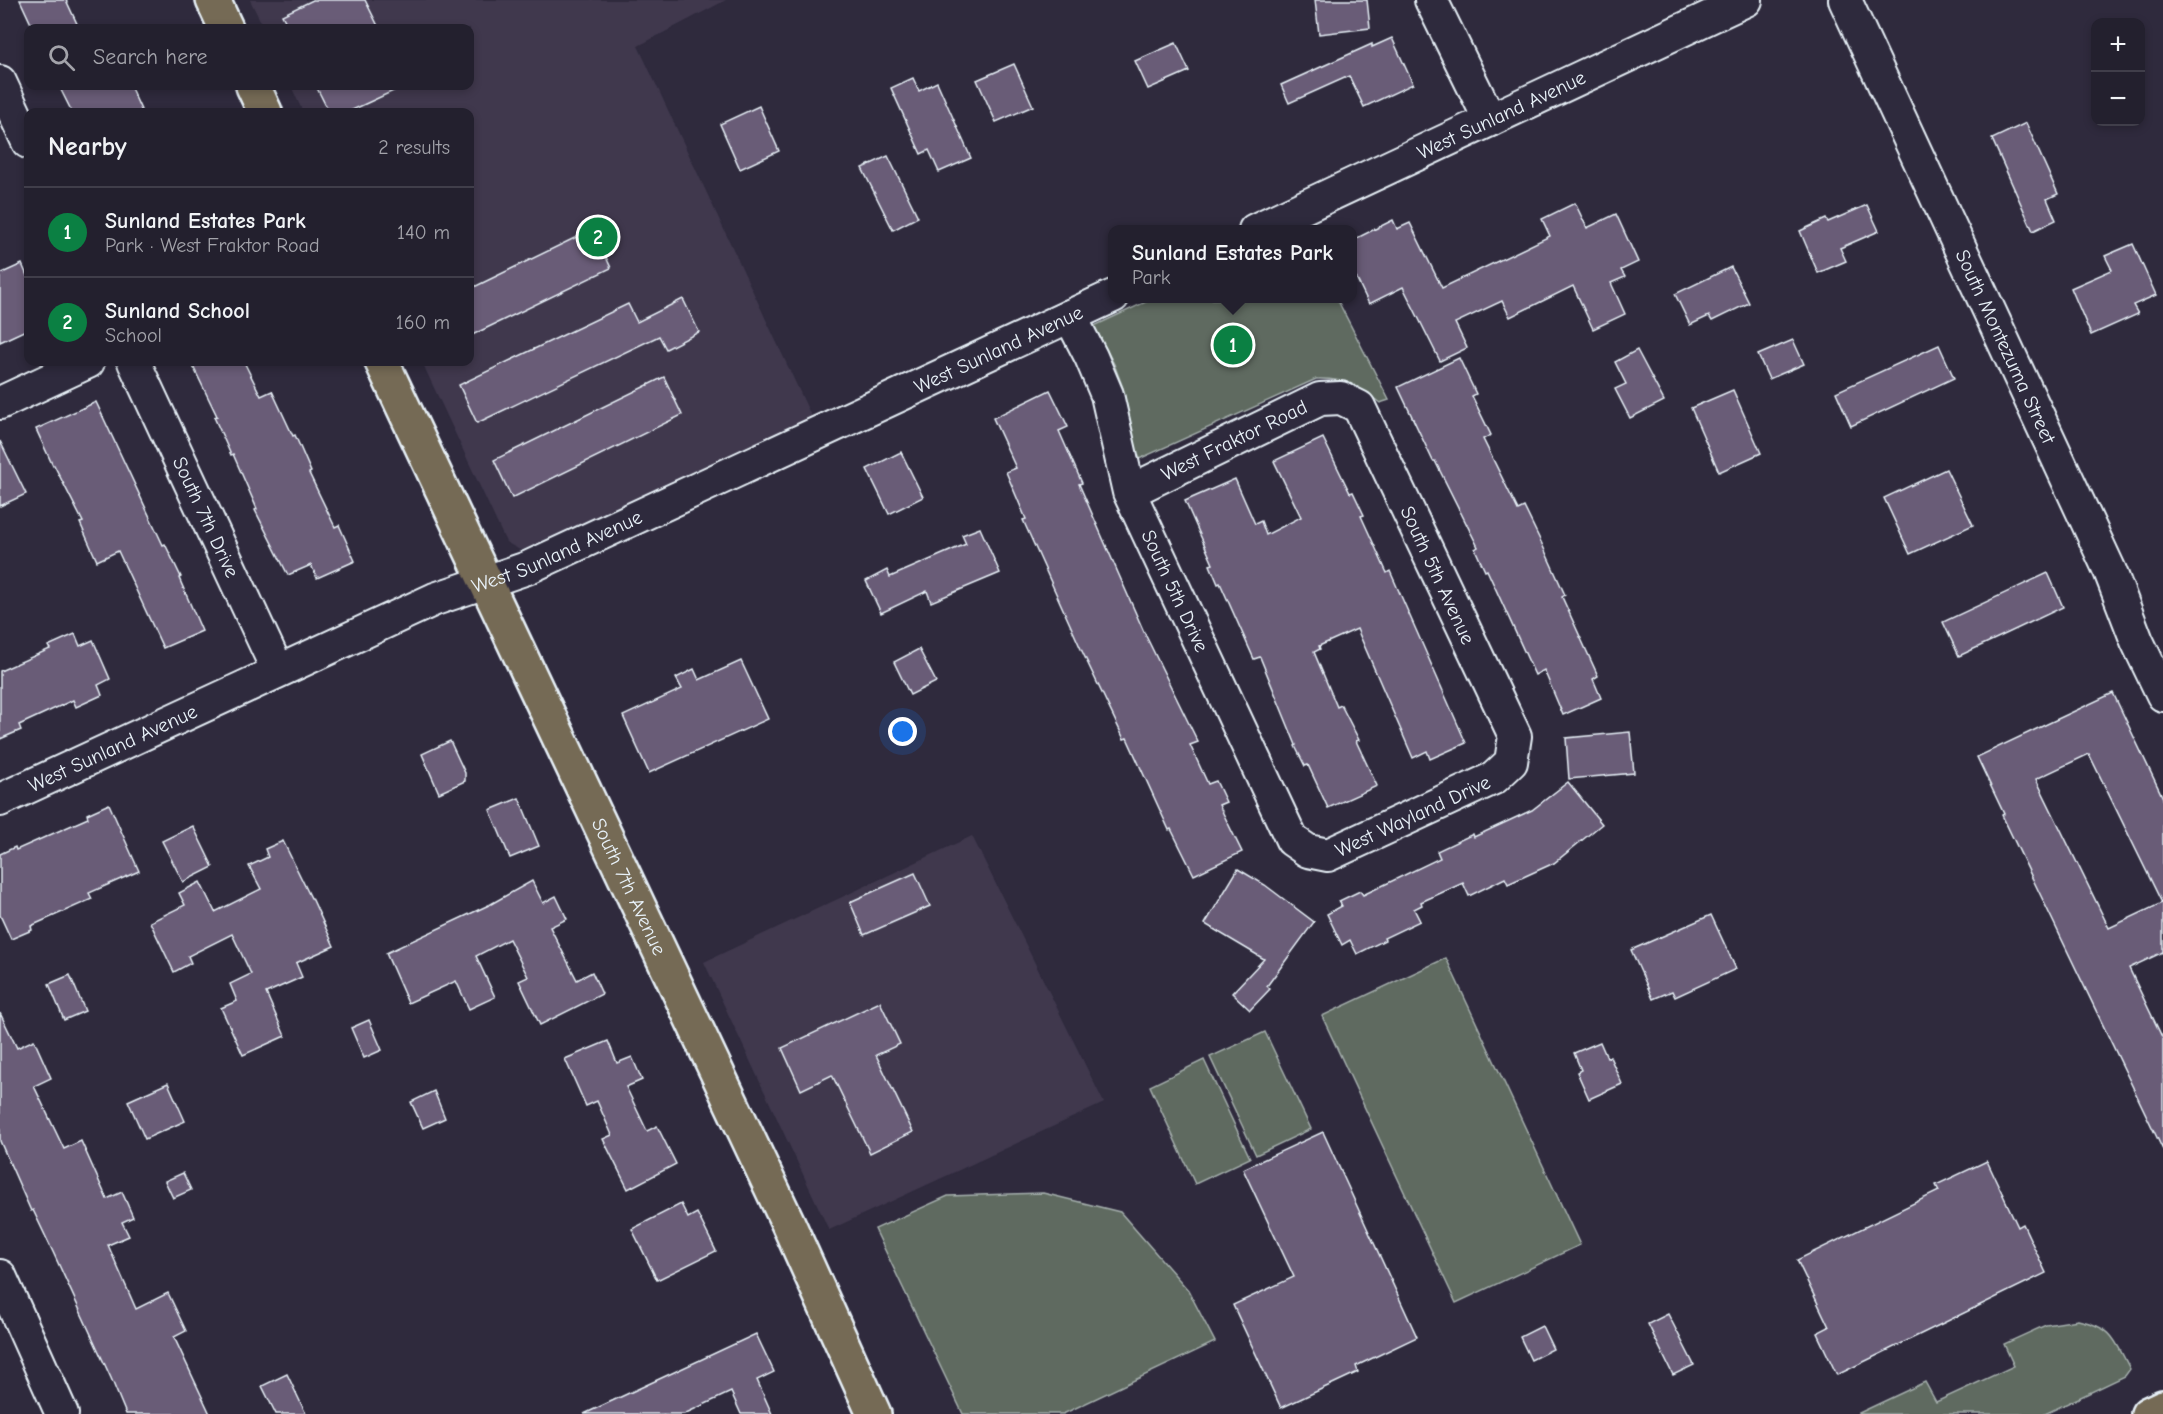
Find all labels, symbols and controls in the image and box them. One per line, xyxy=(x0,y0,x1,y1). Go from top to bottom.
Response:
map controls xyxy=(2091,18,2145,126)
button: + xyxy=(2091,18,2145,72)
search box xyxy=(24,24,474,90)
icon: search xyxy=(45,41,78,74)
text: Search here xyxy=(93,44,208,70)
street label: West Sunland Avenue xyxy=(1414,66,1589,164)
button: − xyxy=(2091,72,2145,126)
text: Nearby xyxy=(48,132,127,162)
text: 2 results xyxy=(378,136,450,159)
text: Sunland Estates Park xyxy=(105,208,306,234)
pin: 2 xyxy=(578,214,618,260)
text: 1 xyxy=(64,221,71,244)
text: 140 m xyxy=(397,221,450,244)
popup xyxy=(1108,225,1357,303)
text: Park · West Fraktor Road xyxy=(105,234,320,257)
text: Sunland Estates Park xyxy=(1132,240,1333,266)
street label: South Montezuma Street xyxy=(1950,246,2061,449)
text: Park xyxy=(1132,266,1170,289)
text: Sunland School xyxy=(105,298,250,324)
street label: West Sunland Avenue xyxy=(911,301,1087,399)
text: 2 xyxy=(63,311,72,334)
text: 160 m xyxy=(396,311,450,334)
pin: 1 xyxy=(1214,322,1252,368)
text: School xyxy=(105,324,162,347)
street label: West Fraktor Road xyxy=(1158,395,1311,486)
street label: South 7th Drive xyxy=(168,453,244,581)
street label: South 5th Avenue xyxy=(1395,502,1480,648)
street label: West Sunland Avenue xyxy=(469,505,646,598)
street label: South 5th Drive xyxy=(1136,526,1213,656)
street label: West Sunland Avenue xyxy=(25,700,201,797)
your location xyxy=(888,717,917,746)
street label: West Wayland Drive xyxy=(1332,770,1494,862)
street label: South 7th Avenue xyxy=(587,815,671,959)

